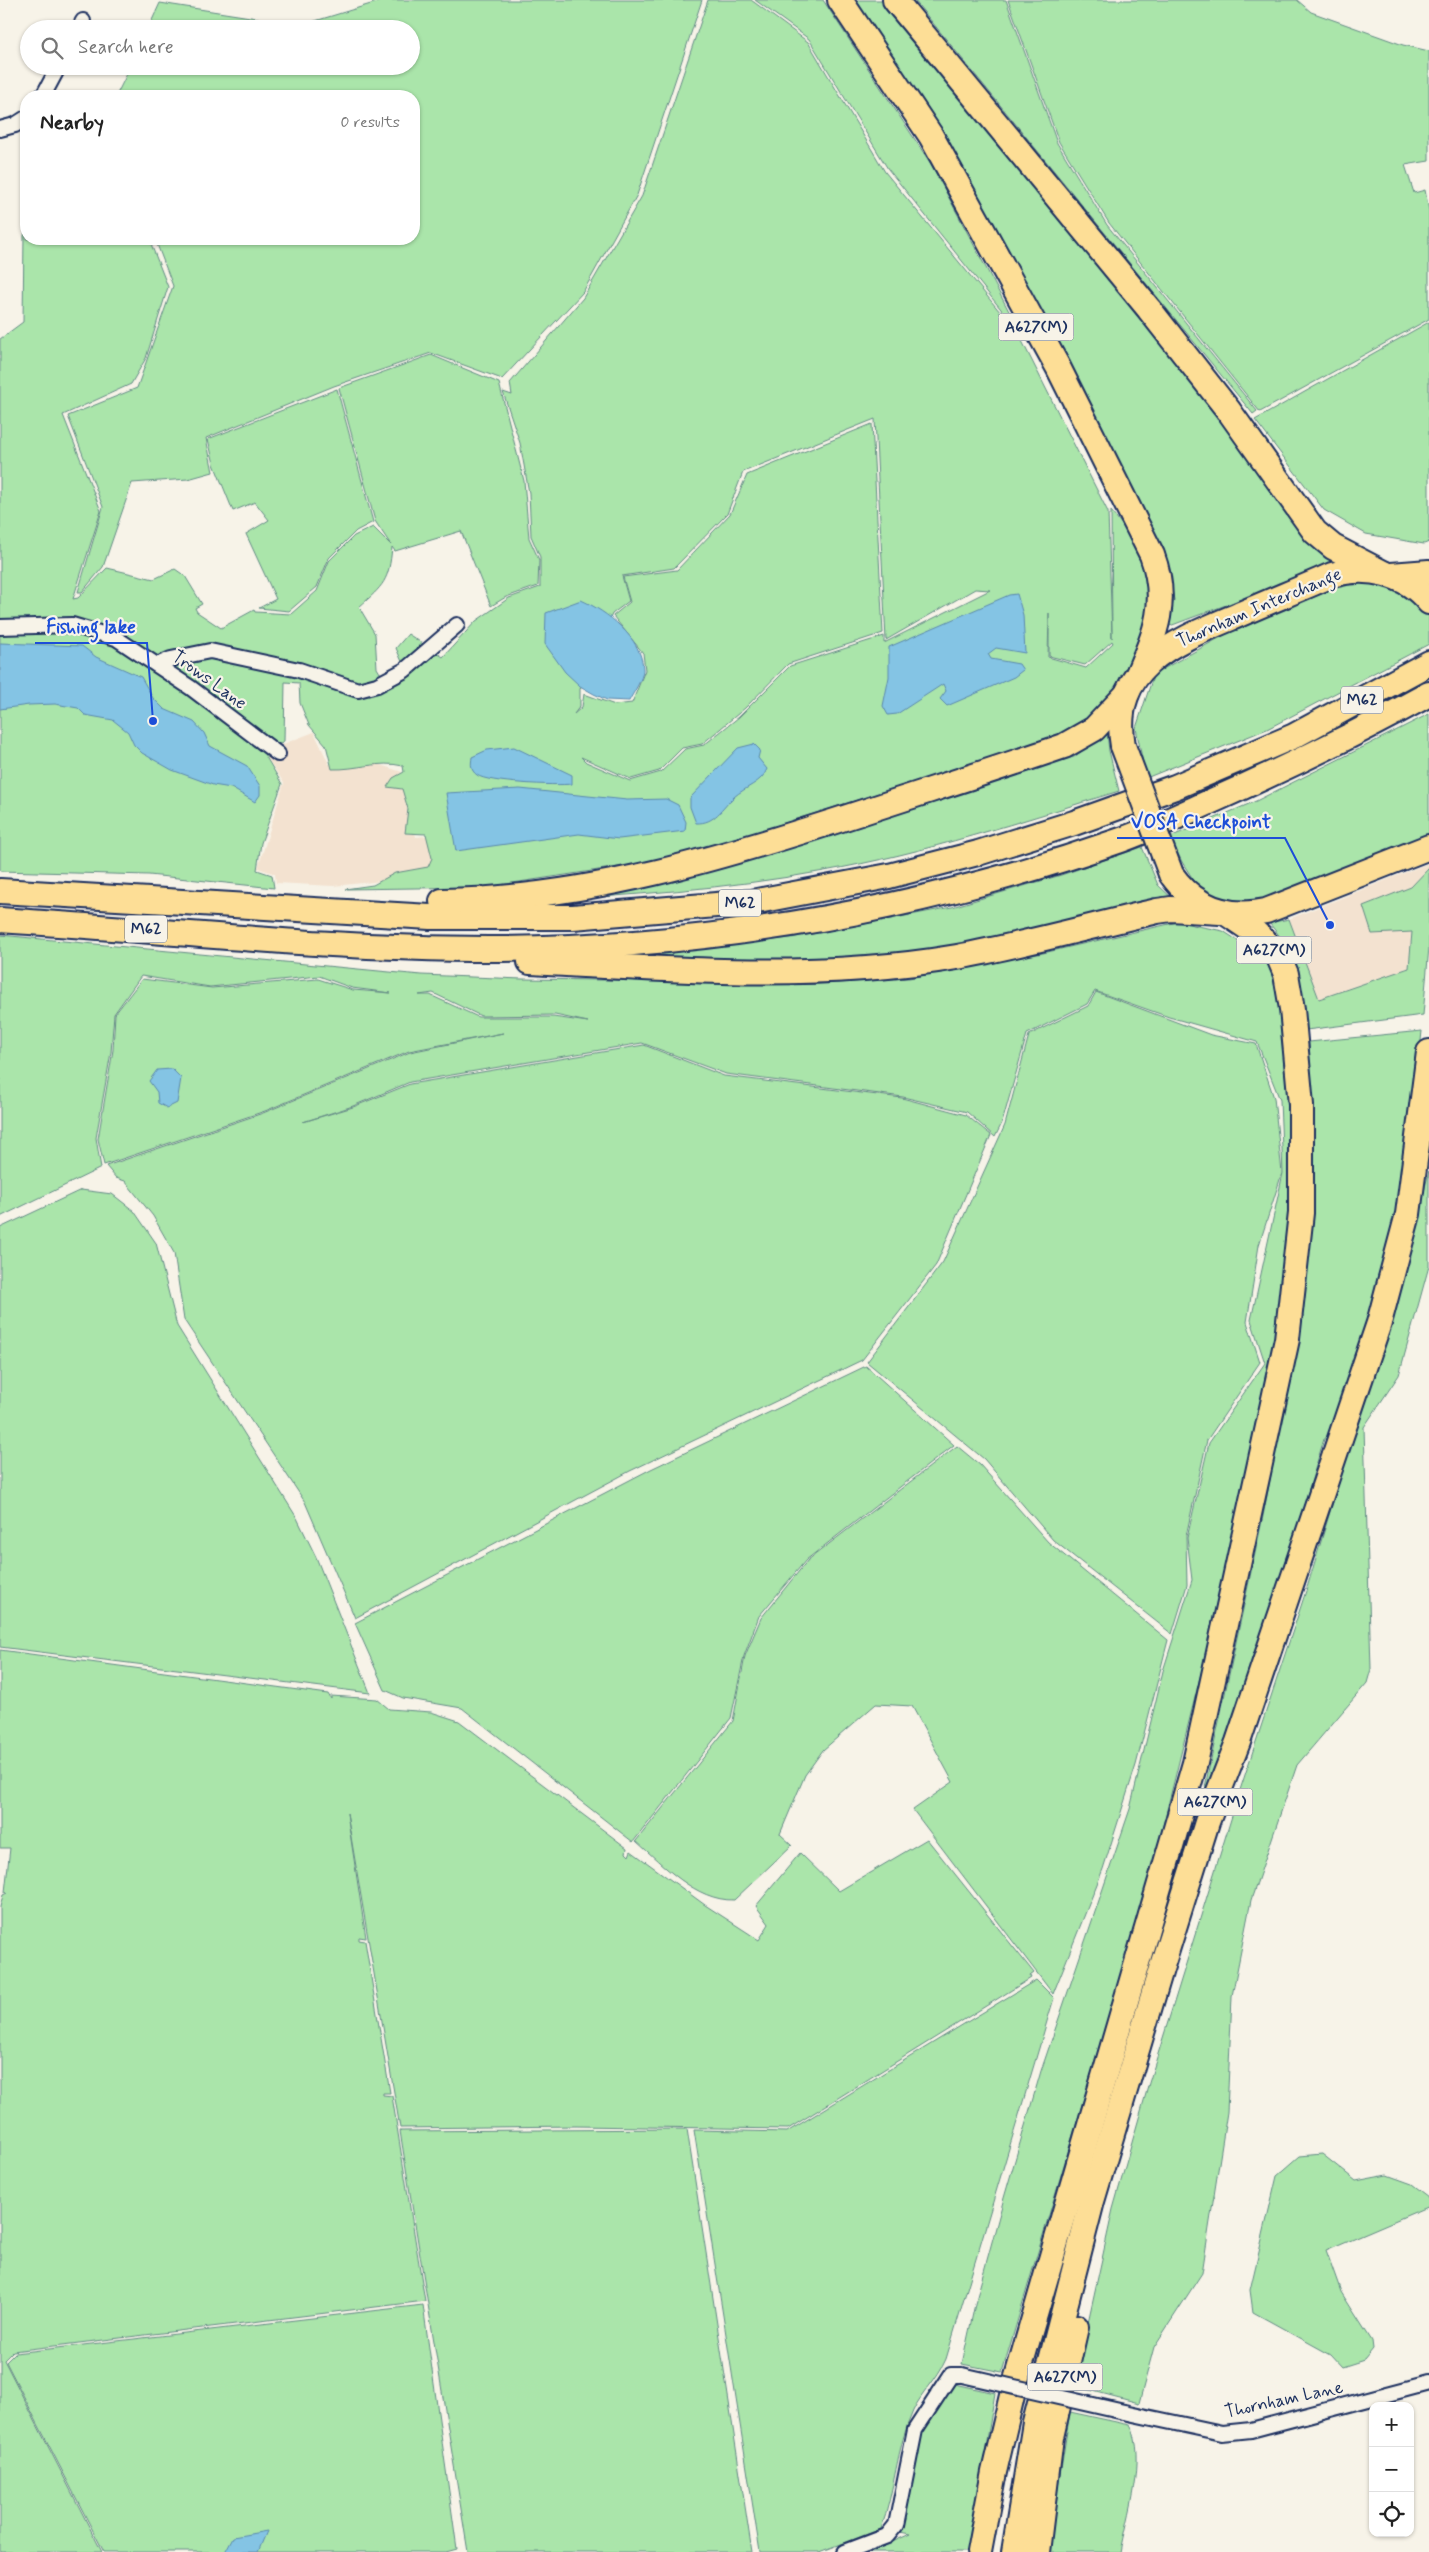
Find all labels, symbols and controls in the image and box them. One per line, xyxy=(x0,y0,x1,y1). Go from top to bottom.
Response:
search box xyxy=(20,20,420,75)
icon: search xyxy=(38,34,66,62)
text: Search here xyxy=(78,35,174,60)
text: Nearby xyxy=(40,109,104,137)
text: 0 results xyxy=(340,112,400,133)
road number: A627(M) xyxy=(998,314,1074,341)
street label: Thornham Interchange xyxy=(1173,562,1346,655)
callout: Fishing lake xyxy=(35,609,147,643)
text: Fishing lake xyxy=(46,615,136,643)
street label: Trows Lane xyxy=(167,645,251,715)
road number: M62 xyxy=(1341,686,1383,714)
callout: VOSA Checkpoint xyxy=(1117,804,1285,838)
text: VOSA Checkpoint xyxy=(1131,810,1271,835)
road number: M62 xyxy=(719,890,761,916)
road number: M62 xyxy=(125,916,167,942)
road number: A627(M) xyxy=(1236,936,1312,964)
road number: A627(M) xyxy=(1178,1788,1252,1815)
road number: A627(M) xyxy=(1028,2364,1102,2390)
street label: Thornham Lane xyxy=(1222,2376,1346,2424)
map controls xyxy=(1369,2402,1414,2537)
button: + xyxy=(1369,2402,1414,2447)
button: − xyxy=(1369,2447,1414,2492)
button: locate xyxy=(1369,2492,1414,2537)

